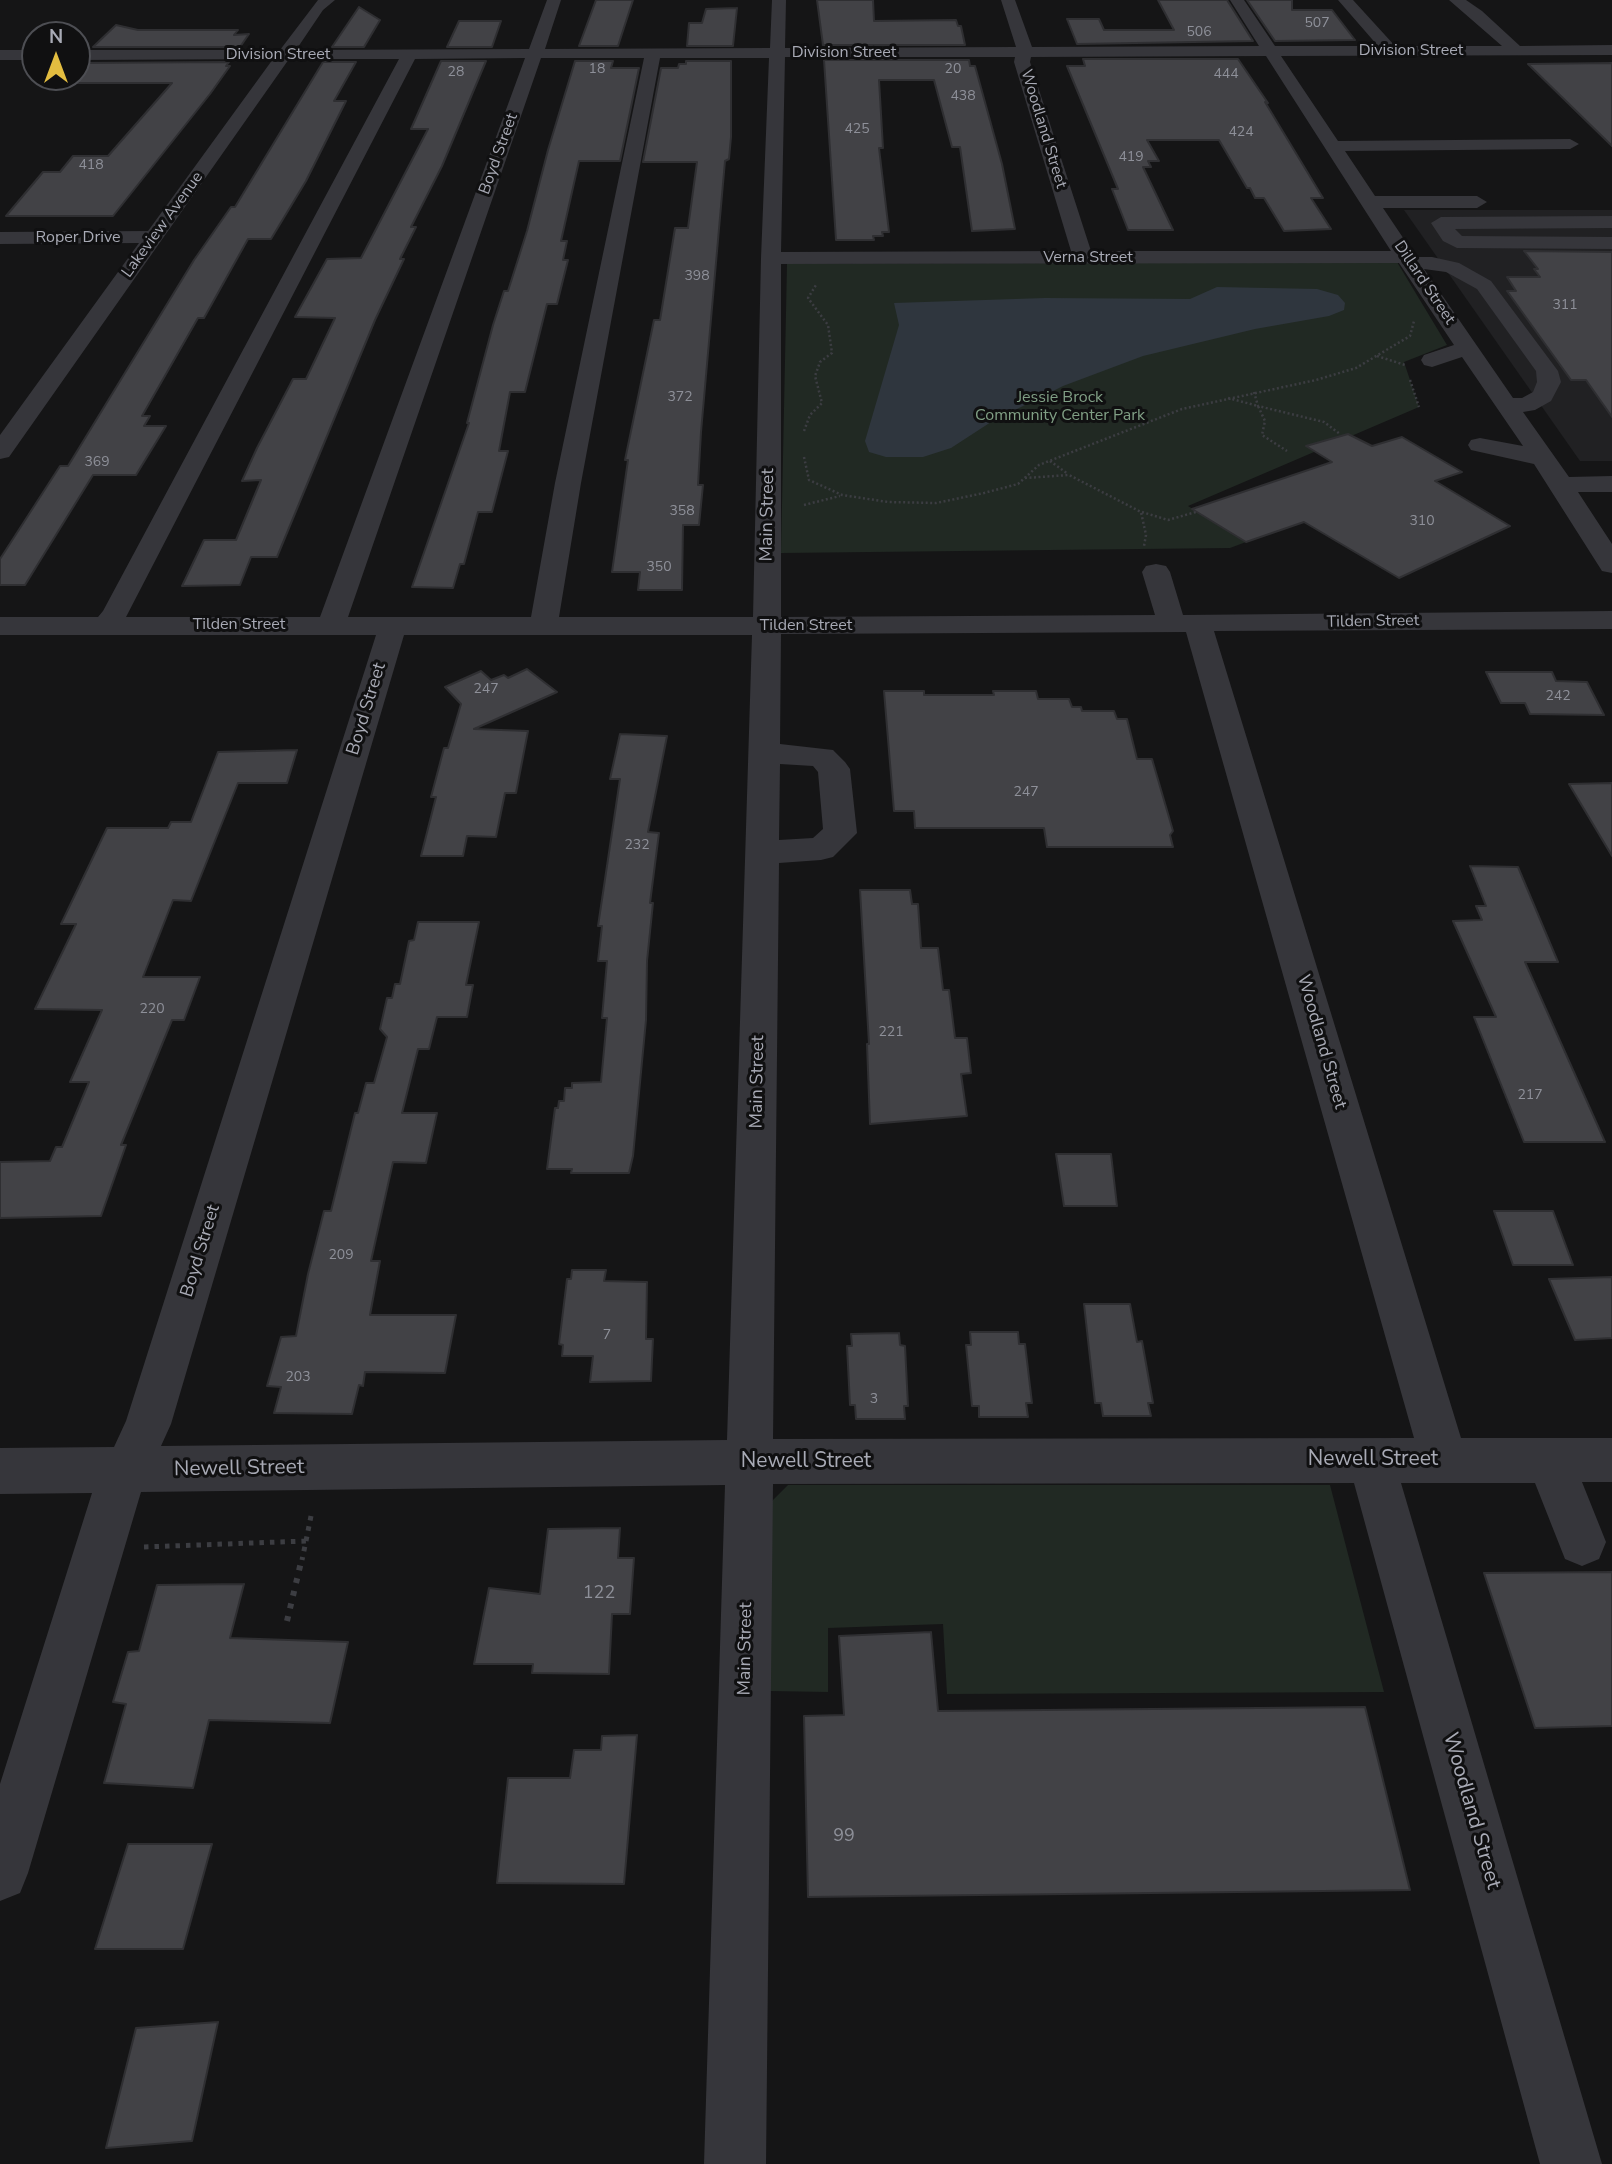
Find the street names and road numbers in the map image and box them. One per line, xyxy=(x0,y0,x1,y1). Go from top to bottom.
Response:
street label: Division Street xyxy=(1359,41,1463,61)
street label: Division Street xyxy=(792,43,896,63)
street label: Division Street xyxy=(226,45,330,65)
street label: Woodland Street xyxy=(1016,67,1070,191)
street label: Boyd Street xyxy=(475,111,523,197)
street label: Lakeview Avenue xyxy=(118,168,208,282)
street label: Roper Drive xyxy=(35,228,121,248)
street label: Dillard Street xyxy=(1389,238,1459,328)
street label: Verna Street xyxy=(1043,248,1133,268)
street label: Main Street xyxy=(756,468,780,562)
street label: Tilden Street xyxy=(1326,612,1420,632)
street label: Tilden Street xyxy=(193,615,285,635)
street label: Tilden Street xyxy=(760,616,852,636)
street label: Boyd Street xyxy=(343,660,391,758)
street label: Woodland Street xyxy=(1292,972,1350,1112)
street label: Main Street xyxy=(746,1035,770,1129)
street label: Boyd Street xyxy=(177,1202,225,1300)
street label: Newell Street xyxy=(1308,1447,1438,1473)
street label: Newell Street xyxy=(741,1449,871,1475)
street label: Newell Street xyxy=(174,1455,304,1483)
street label: Main Street xyxy=(734,1602,758,1696)
street label: Woodland Street xyxy=(1437,1730,1505,1892)

